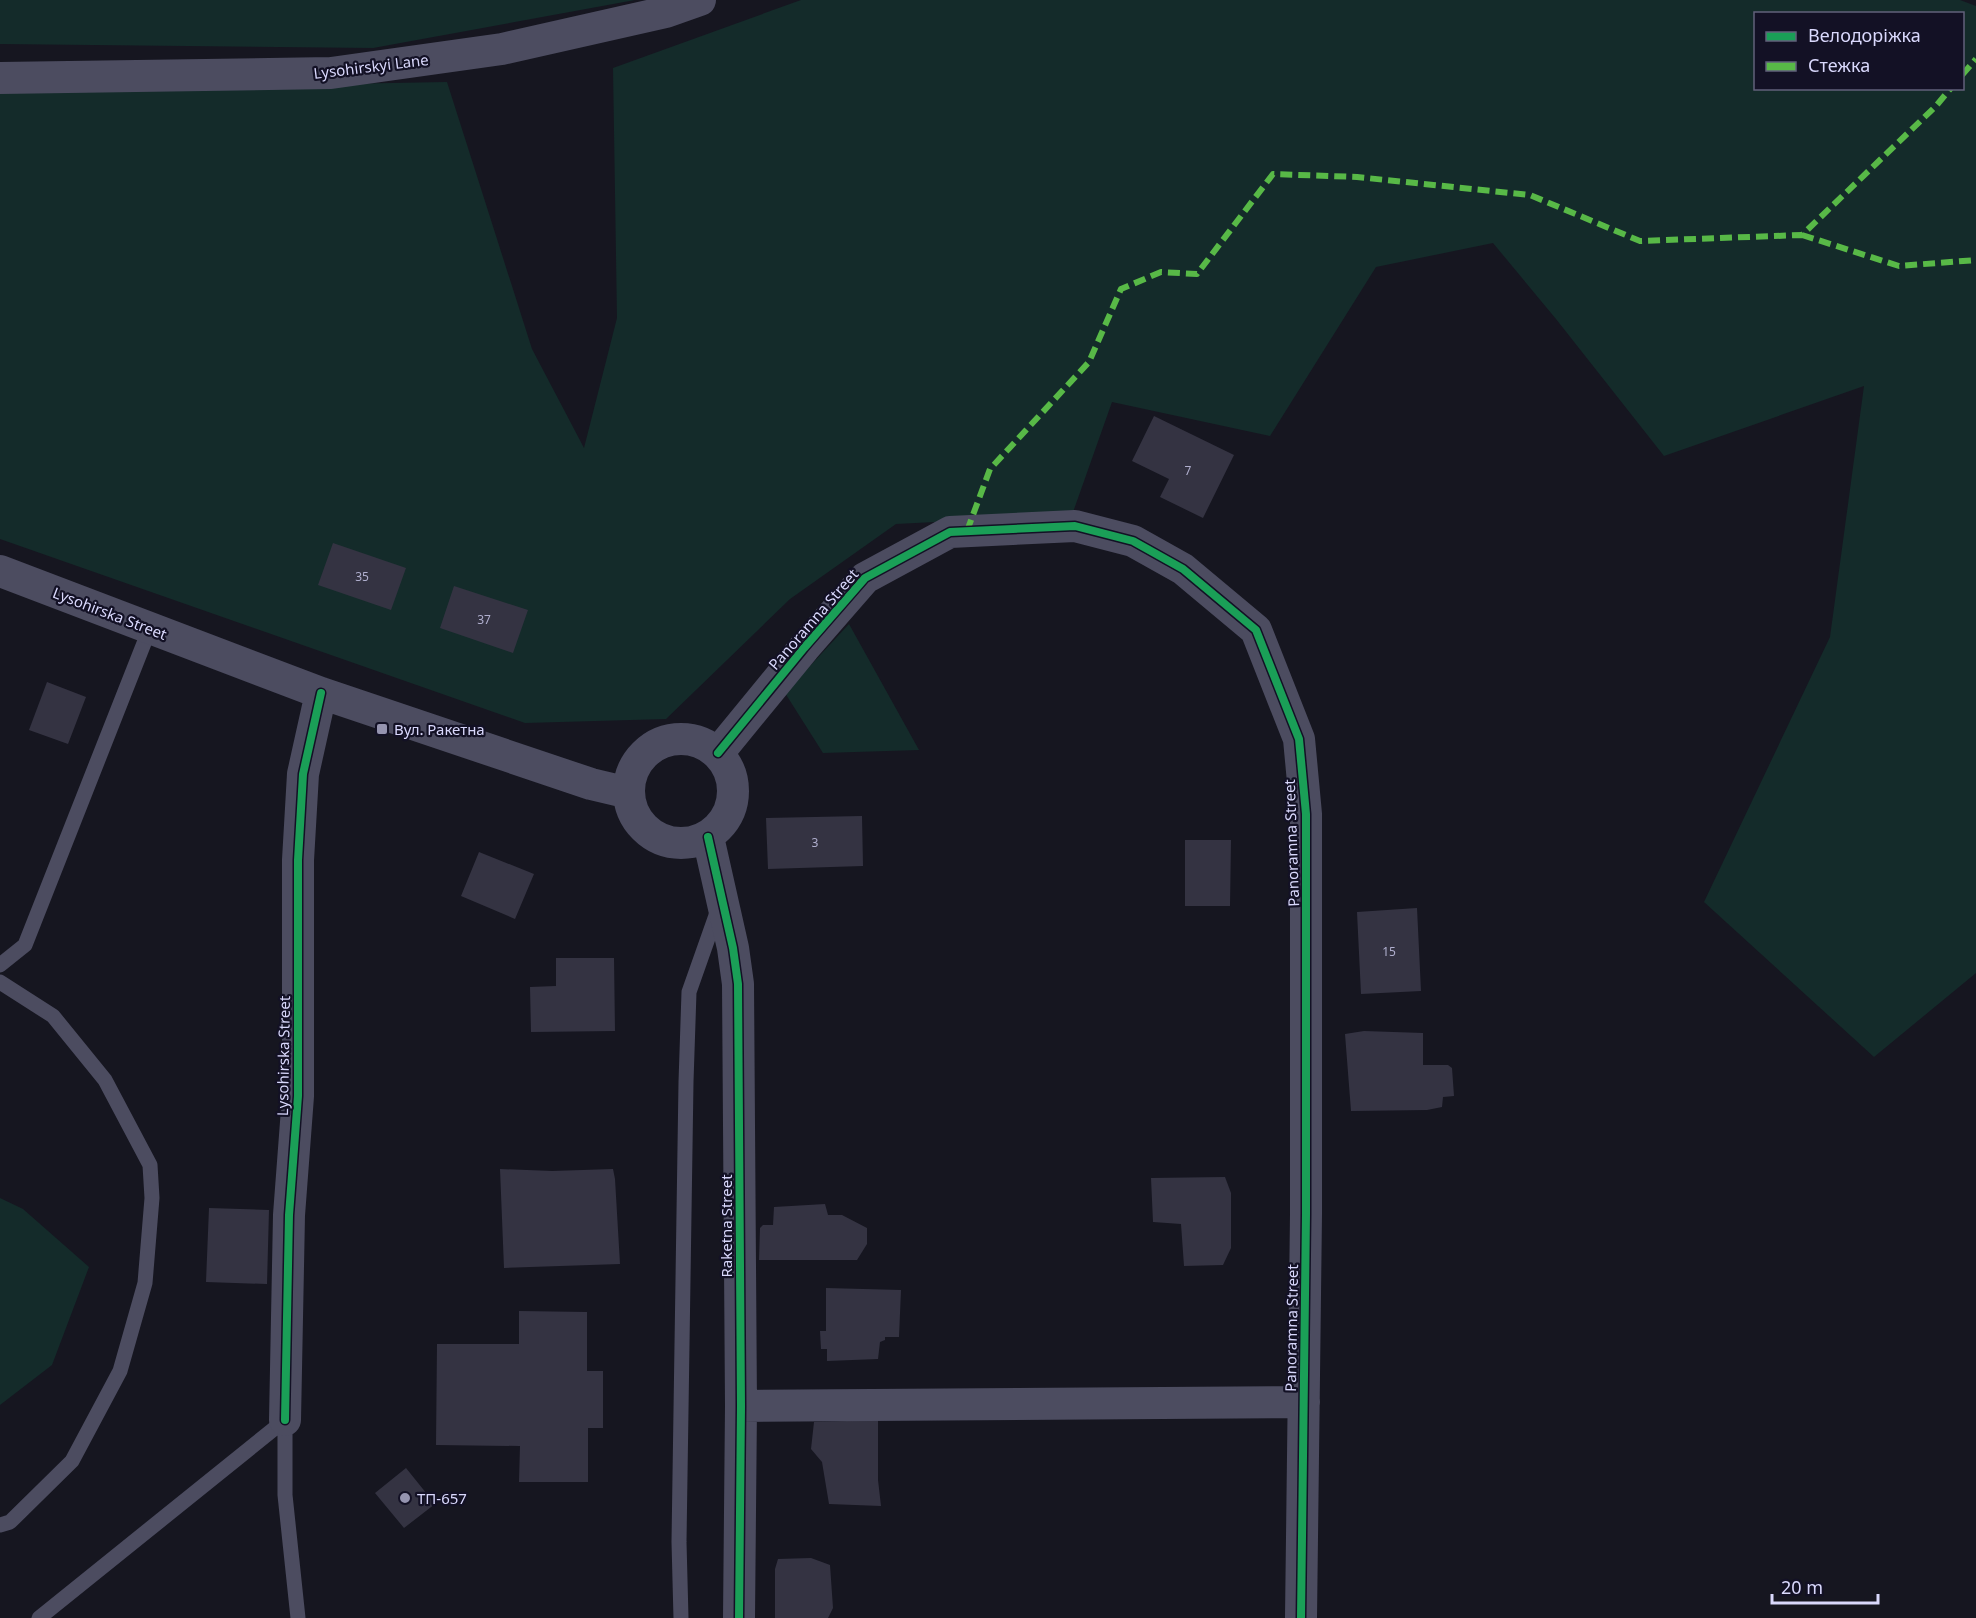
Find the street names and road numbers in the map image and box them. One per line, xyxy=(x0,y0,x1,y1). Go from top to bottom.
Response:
street label: Lysohirskyi Lane xyxy=(312,49,430,83)
street label: Panoramna Street xyxy=(764,564,863,674)
street label: Lysohirska Street xyxy=(50,582,170,644)
street label: Panoramna Street xyxy=(1279,778,1303,907)
street label: Lysohirska Street xyxy=(272,995,294,1116)
street label: Raketna Street xyxy=(716,1174,736,1278)
street label: Panoramna Street xyxy=(1280,1263,1302,1392)

